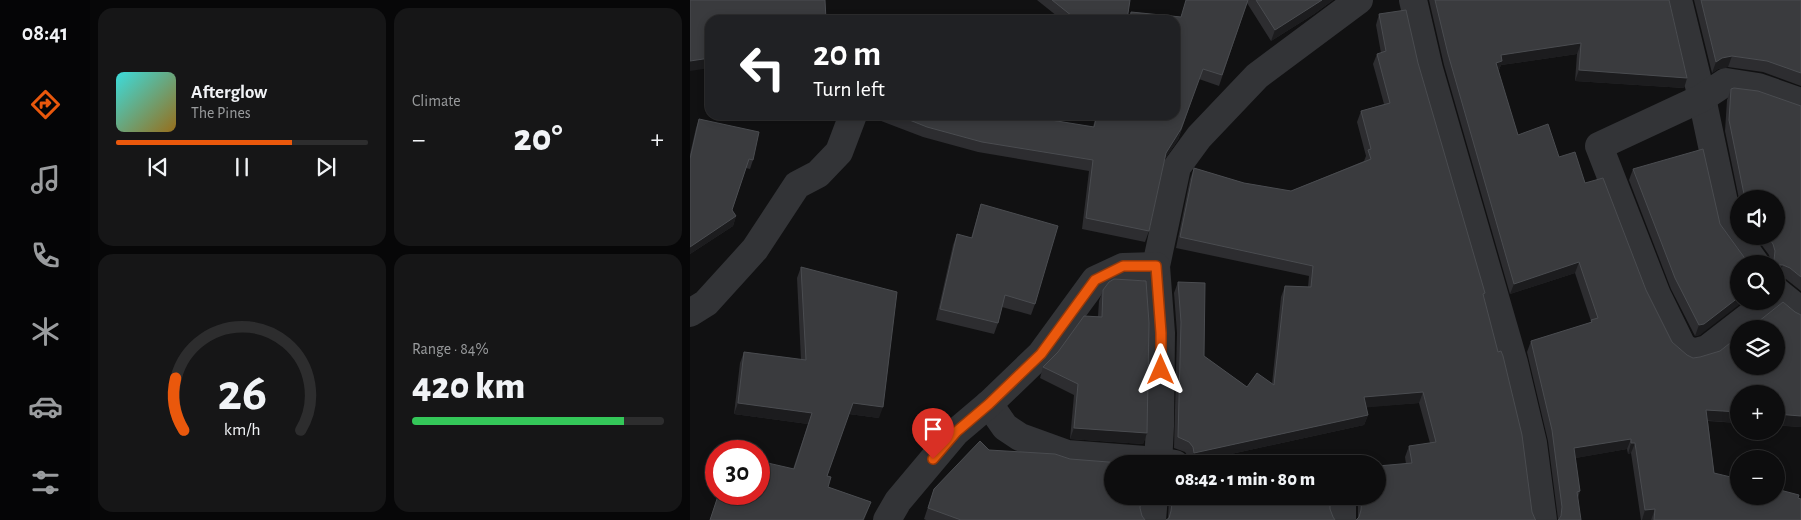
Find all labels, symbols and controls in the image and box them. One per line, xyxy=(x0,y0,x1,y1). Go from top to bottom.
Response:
text: 08:41 xyxy=(22,22,68,44)
icon: left xyxy=(730,35,795,100)
text: 20 m xyxy=(813,37,881,72)
text: Turn left xyxy=(813,78,885,100)
text: Afterglow xyxy=(191,83,267,102)
icon: directions xyxy=(28,87,63,122)
text: Climate xyxy=(412,93,461,109)
text: The Pines xyxy=(191,105,251,121)
text: 20° xyxy=(514,120,562,158)
text: − xyxy=(412,126,425,154)
text: + xyxy=(651,126,664,154)
icon: previous xyxy=(144,153,172,181)
icon: pause xyxy=(228,153,256,181)
icon: next xyxy=(312,153,340,181)
icon: music xyxy=(28,162,63,197)
map controls xyxy=(1730,190,1785,505)
button: sound xyxy=(1730,190,1785,245)
icon: phone xyxy=(28,238,63,273)
button: search xyxy=(1730,255,1785,310)
icon: climate xyxy=(28,314,63,349)
button: layers xyxy=(1730,320,1785,375)
text: Range · 84% xyxy=(412,341,489,357)
position arrow xyxy=(1134,343,1186,395)
text: 26 xyxy=(217,367,267,419)
text: 420 km xyxy=(412,368,525,406)
button: + xyxy=(1730,385,1785,440)
icon: car xyxy=(28,389,63,424)
pin xyxy=(912,408,954,459)
icon: arrive xyxy=(919,415,947,443)
text: km/h xyxy=(224,421,260,439)
speed limit sign: 30 xyxy=(705,440,770,505)
button: − xyxy=(1730,450,1785,505)
icon: filters xyxy=(28,465,63,500)
text: 08:42 · 1 min · 80 m xyxy=(1175,470,1315,489)

